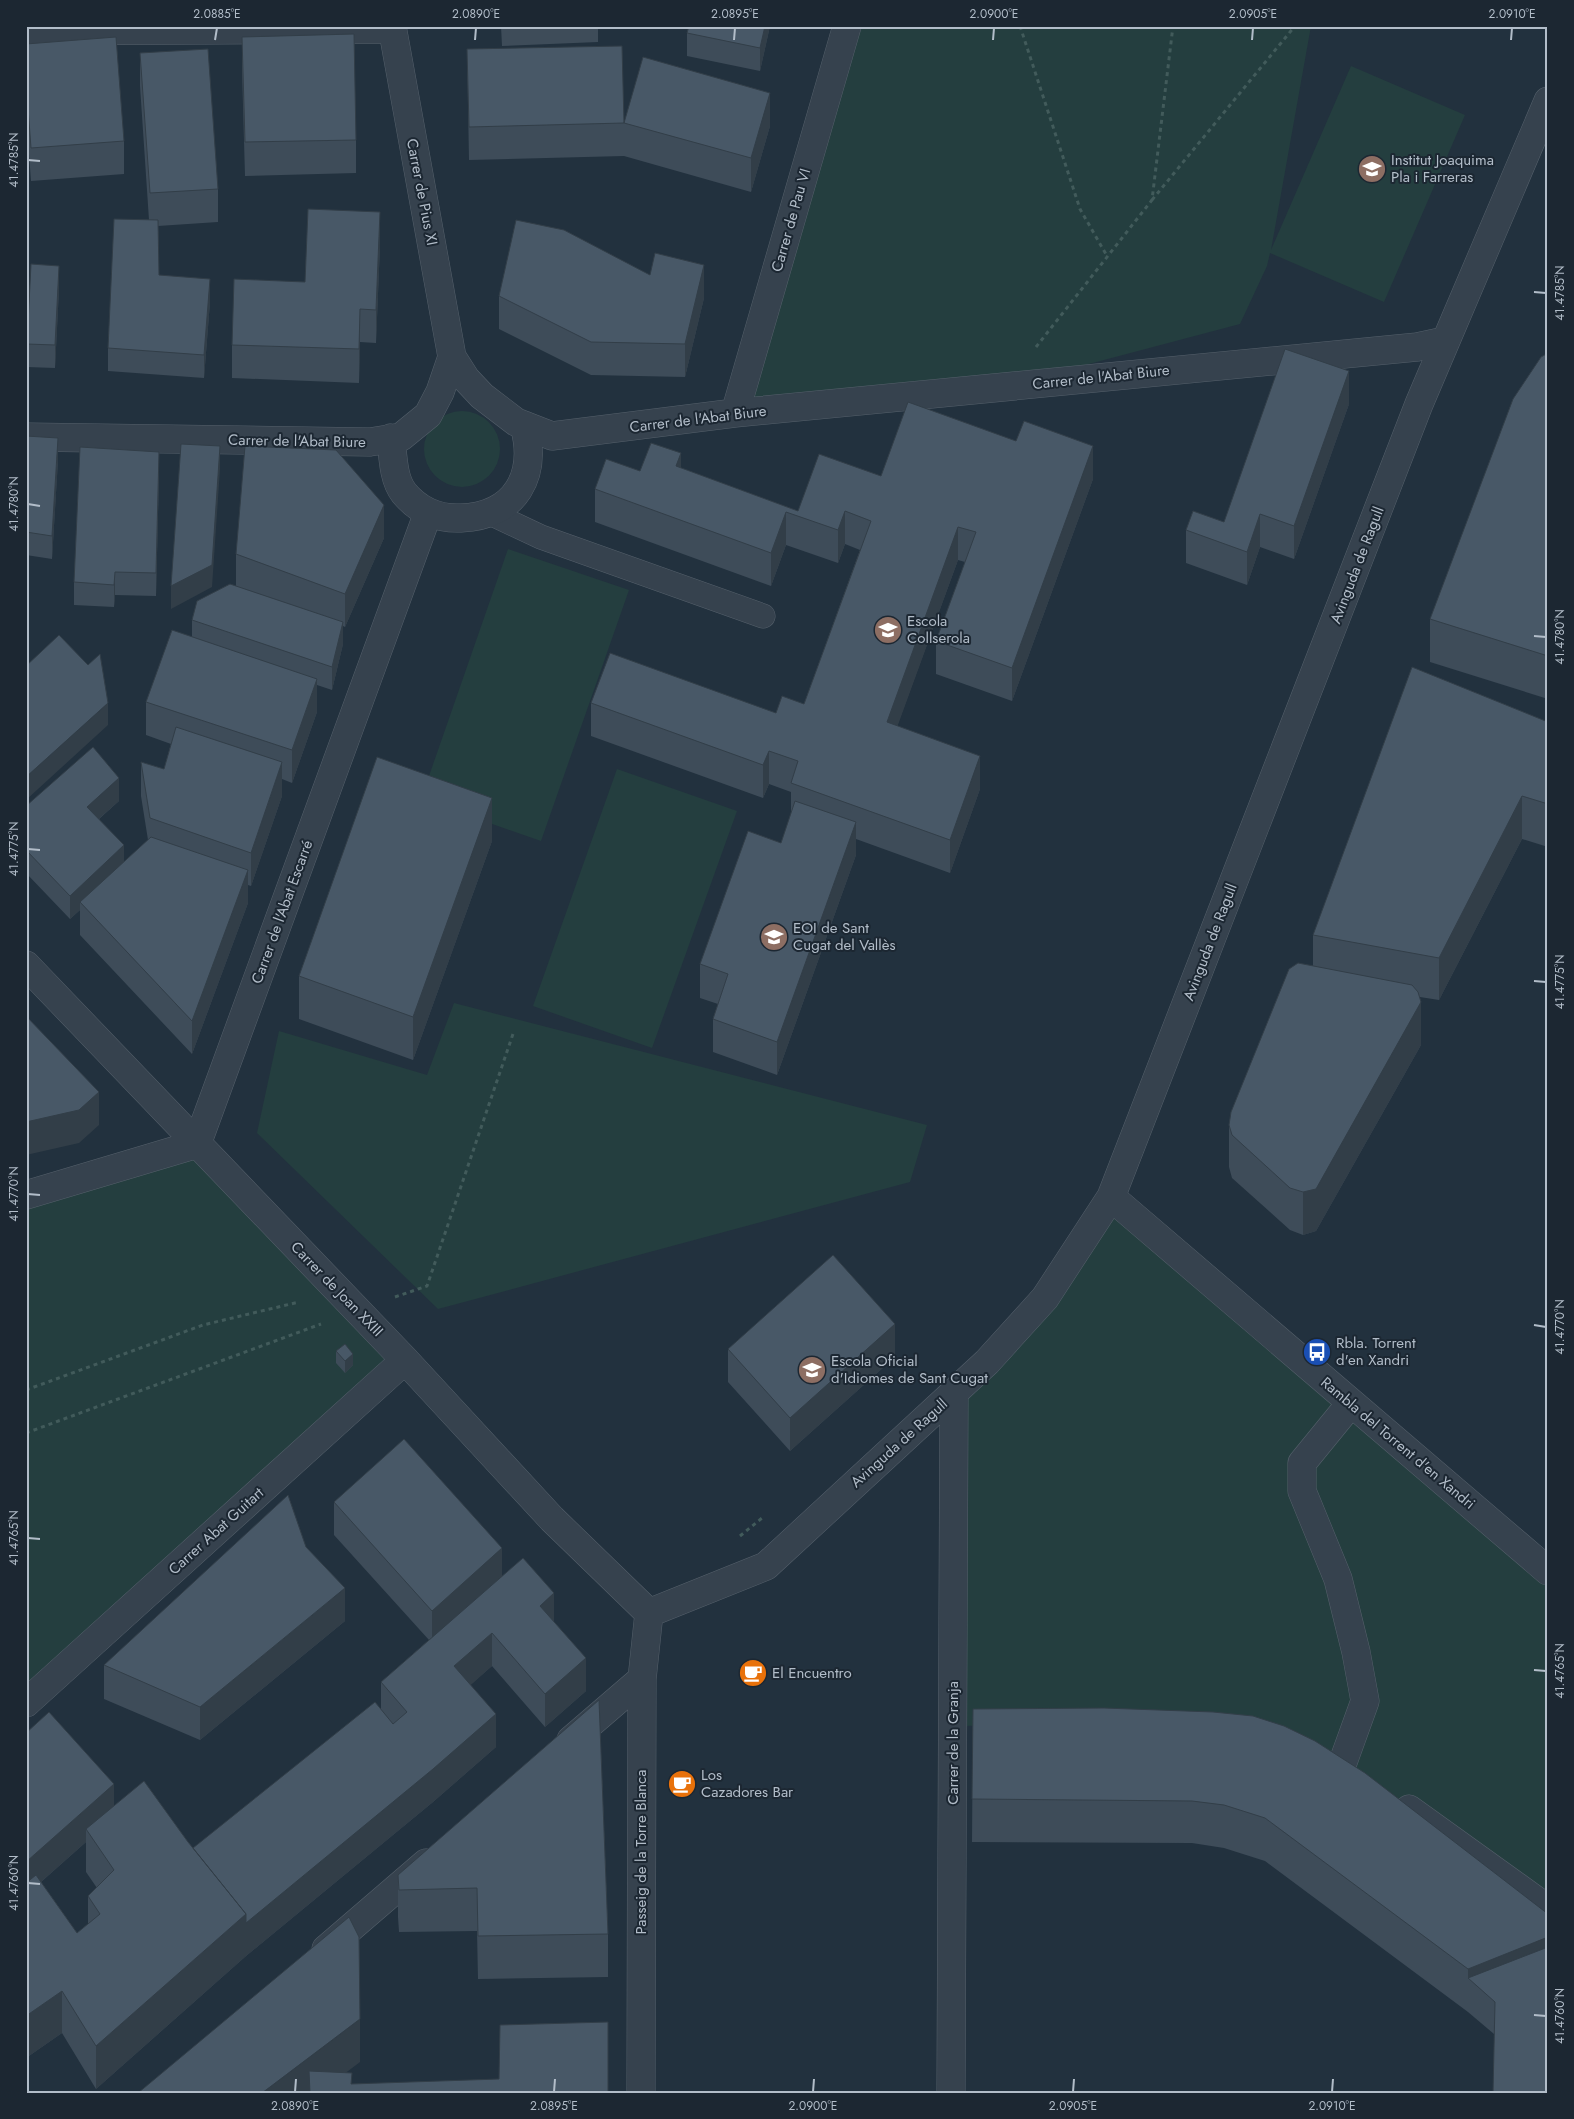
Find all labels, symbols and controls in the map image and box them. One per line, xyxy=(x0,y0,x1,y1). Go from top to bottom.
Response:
text: 2.0885°E xyxy=(193,5,241,23)
text: 2.0890°E xyxy=(452,5,500,23)
text: 2.0895°E xyxy=(711,5,759,23)
text: 2.0900°E xyxy=(970,5,1018,23)
text: 2.0905°E xyxy=(1229,5,1277,23)
text: 2.0910°E xyxy=(1488,5,1536,23)
text: 41.4785°N xyxy=(5,132,23,188)
street label: Carrer de Pius XI xyxy=(401,137,443,247)
place label: Institut Joaquima Pla i Farreras xyxy=(1391,149,1494,188)
school or university icon: Institut Joaquima Pla i Farreras xyxy=(1357,154,1387,184)
street label: Carrer de Pau VI xyxy=(766,166,816,274)
text: 41.4785°N xyxy=(1551,265,1569,321)
street label: Carrer de l'Abat Biure xyxy=(1031,359,1171,395)
street label: Carrer de l'Abat Biure xyxy=(628,400,768,438)
street label: Carrer de l'Abat Biure xyxy=(228,429,366,453)
text: 41.4780°N xyxy=(5,476,23,532)
street label: Avinguda de Ragull xyxy=(1325,503,1389,627)
text: 41.4780°N xyxy=(1551,609,1569,665)
place label: Escola Collserola xyxy=(907,610,970,649)
school or university icon: Escola Collserola xyxy=(873,615,903,645)
text: 41.4775°N xyxy=(5,822,23,877)
street label: Carrer de l'Abat Escarré xyxy=(246,837,318,987)
street label: Avinguda de Ragull xyxy=(1178,880,1242,1004)
place label: EOI de Sant Cugat del Vallès xyxy=(793,917,896,956)
school or university icon: EOI de Sant Cugat del Vallès xyxy=(759,922,789,952)
text: 41.4775°N xyxy=(1551,955,1569,1010)
text: 41.4770°N xyxy=(5,1166,23,1222)
street label: Carrer de Joan XXIII xyxy=(286,1236,388,1342)
text: 41.4770°N xyxy=(1551,1299,1569,1355)
place label: Rbla. Torrent d'en Xandri xyxy=(1336,1332,1416,1371)
bus stop icon: Rbla. Torrent d'en Xandri xyxy=(1302,1337,1332,1367)
place label: Escola Oficial d'Idiomes de Sant Cugat xyxy=(831,1350,988,1389)
school or university icon: Escola Oficial d'Idiomes de Sant Cugat xyxy=(797,1355,827,1385)
street label: Rambla del Torrent d'en Xandri xyxy=(1316,1372,1480,1514)
street label: Avinguda de Ragull xyxy=(846,1393,952,1493)
street label: Carrer Abat Guitart xyxy=(163,1482,269,1580)
text: 41.4765°N xyxy=(5,1510,23,1566)
text: 41.4765°N xyxy=(1551,1643,1569,1699)
cafe icon: El Encuentro xyxy=(738,1658,768,1688)
place label: El Encuentro xyxy=(772,1662,852,1684)
street label: Carrer de la Granja xyxy=(942,1681,964,1805)
place label: Los Cazadores Bar xyxy=(701,1764,794,1803)
cafe icon: Los Cazadores Bar xyxy=(667,1769,697,1799)
street label: Passeig de la Torre Blanca xyxy=(630,1770,652,1934)
text: 41.4760°N xyxy=(5,1855,23,1911)
text: 41.4760°N xyxy=(1551,1988,1569,2044)
text: 2.0890°E xyxy=(271,2097,319,2115)
text: 2.0895°E xyxy=(530,2097,578,2115)
text: 2.0900°E xyxy=(789,2097,837,2115)
text: 2.0905°E xyxy=(1049,2097,1097,2115)
text: 2.0910°E xyxy=(1308,2097,1356,2115)

